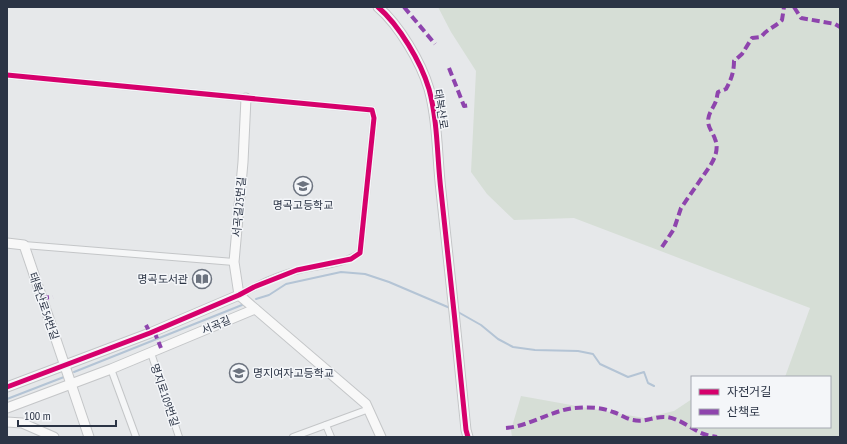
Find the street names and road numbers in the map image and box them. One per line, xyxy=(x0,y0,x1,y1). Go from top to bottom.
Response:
street label: 태복산로 xyxy=(431,88,451,130)
street label: 서곡길25번길 xyxy=(229,176,249,238)
street label: 태복산로54번길 xyxy=(26,270,62,342)
street label: 서곡길 xyxy=(199,313,233,337)
street label: 명지로109번길 xyxy=(148,362,182,428)

